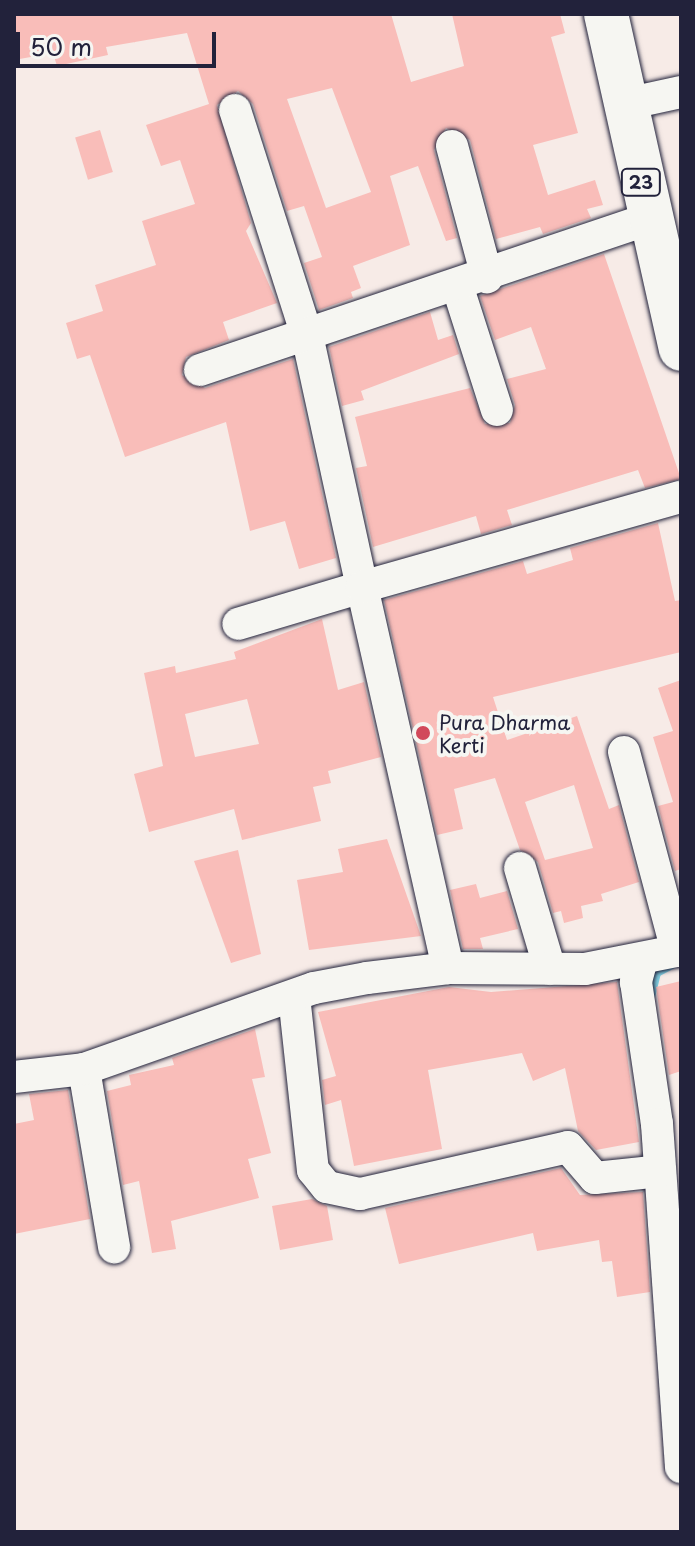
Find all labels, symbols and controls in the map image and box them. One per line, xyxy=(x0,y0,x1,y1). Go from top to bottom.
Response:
scale bar xyxy=(20,16,220,66)
text: 50 m xyxy=(30,28,92,64)
road number: 23 xyxy=(619,168,663,196)
place label: Pura Dharma Kerti xyxy=(439,710,570,757)
marker: Pura Dharma Kerti xyxy=(414,724,432,742)

